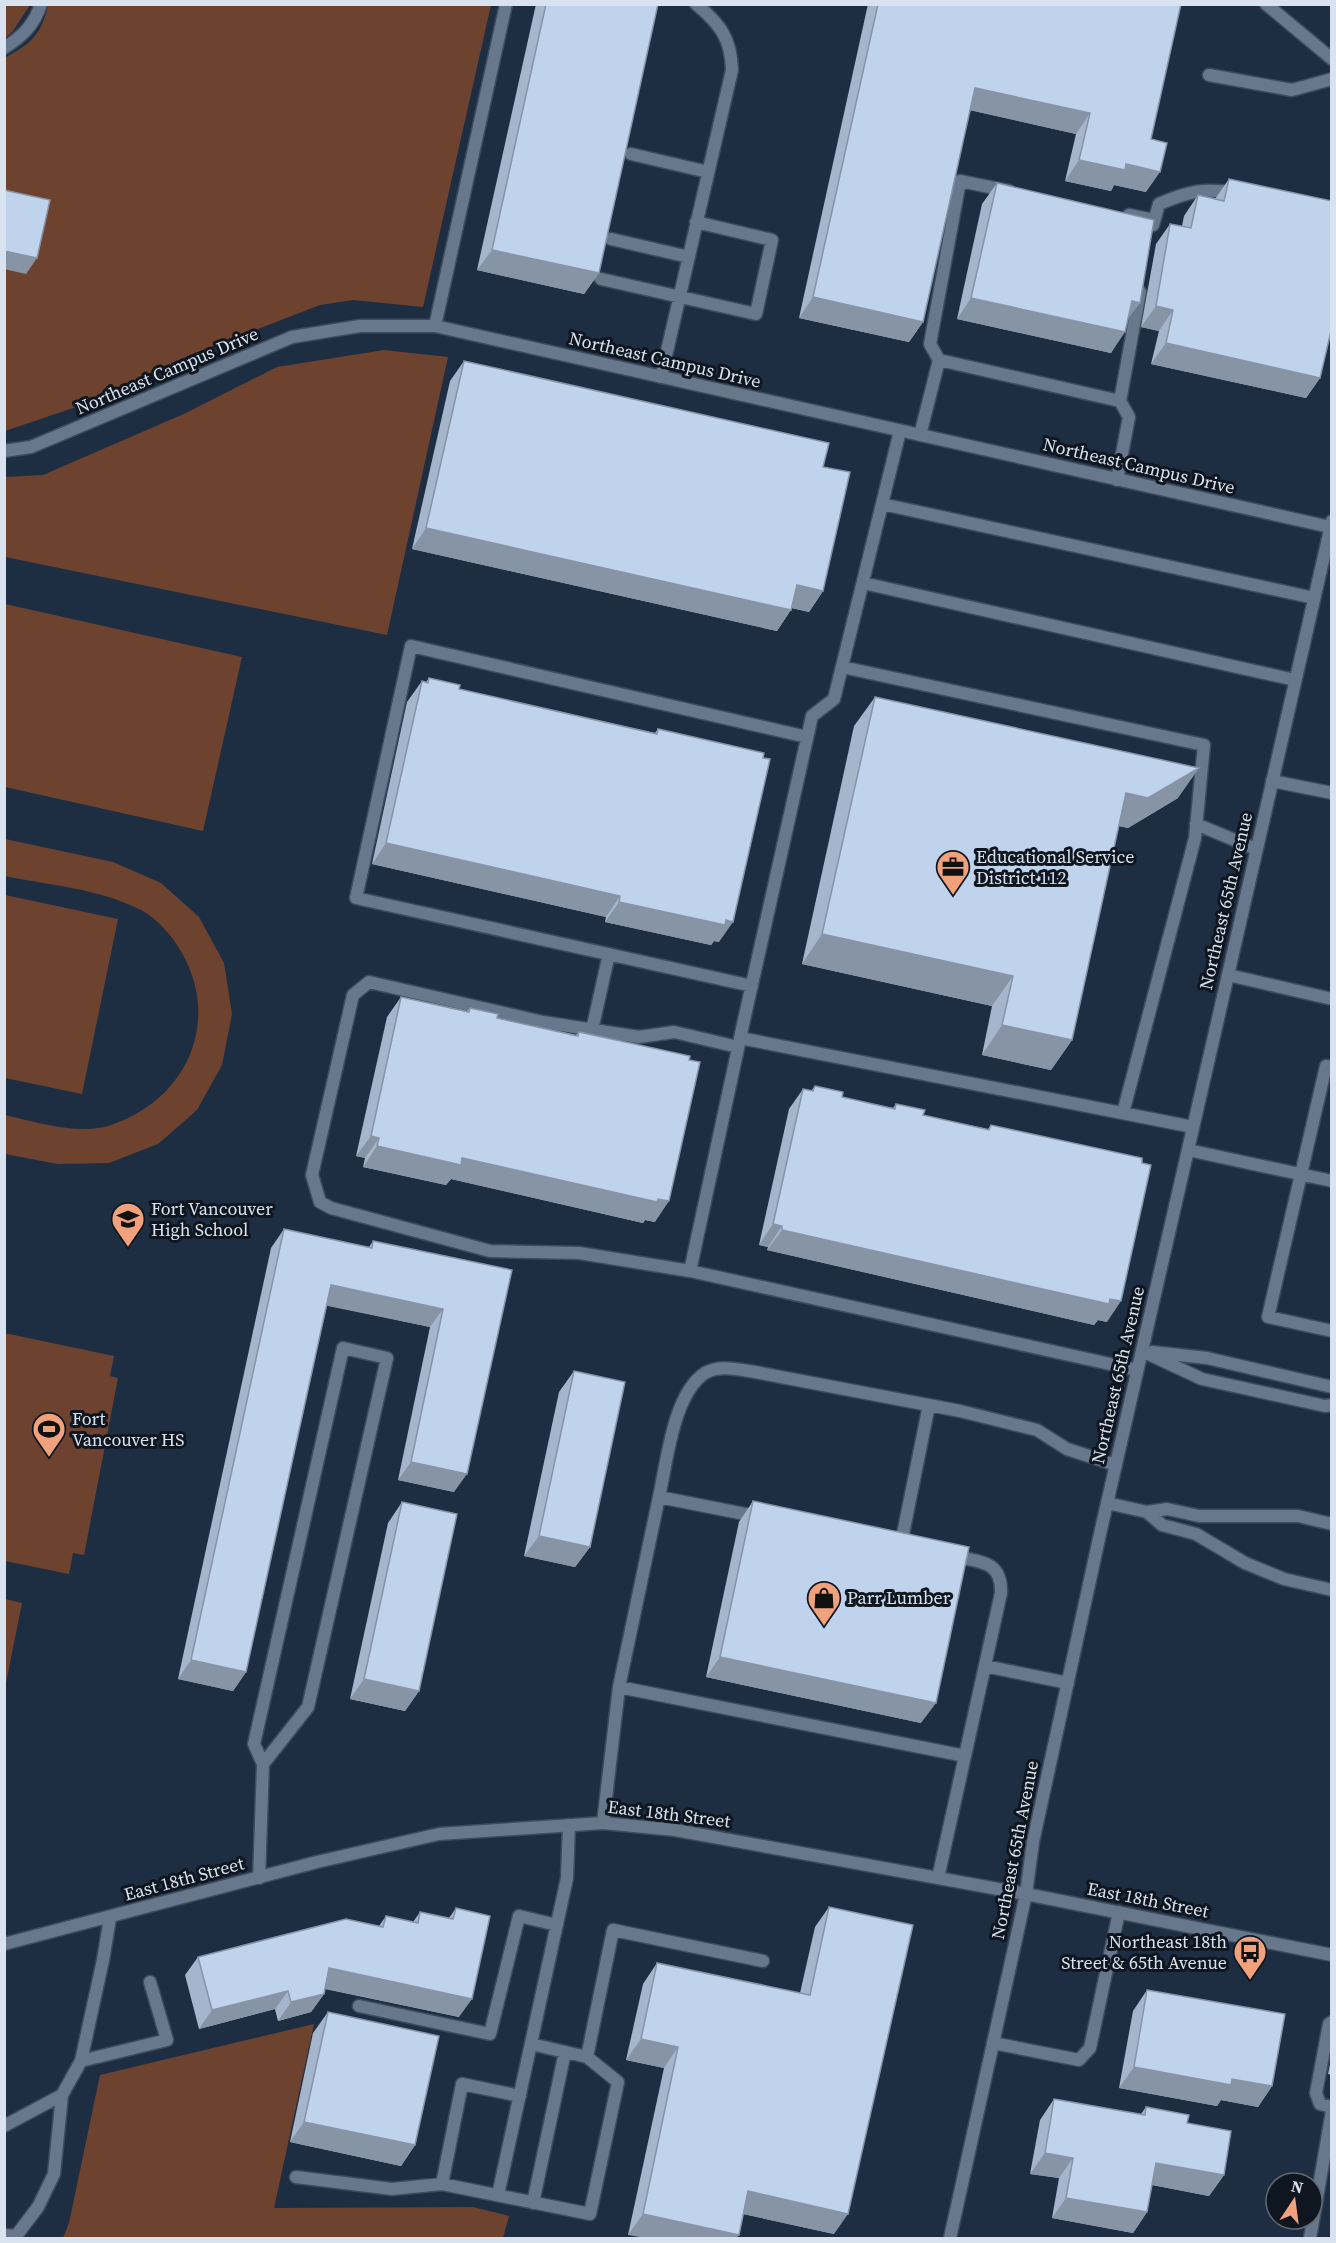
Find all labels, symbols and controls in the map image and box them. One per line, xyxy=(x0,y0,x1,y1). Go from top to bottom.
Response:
street label: Northeast Campus Drive xyxy=(72,321,262,420)
street label: Northeast Campus Drive xyxy=(567,325,763,394)
street label: Northeast Campus Drive xyxy=(1041,431,1237,500)
street label: Northeast 65th Avenue xyxy=(1193,810,1258,992)
place label: Educational Service District 112 xyxy=(976,844,1134,890)
office icon: Educational Service District 112 xyxy=(935,849,971,896)
place label: Fort Vancouver High School xyxy=(151,1196,273,1242)
school or university icon: Fort Vancouver High School xyxy=(110,1201,146,1248)
street label: Northeast 65th Avenue xyxy=(1085,1284,1150,1466)
place label: Fort Vancouver HS xyxy=(72,1406,184,1452)
sports icon: Fort Vancouver HS xyxy=(31,1411,67,1458)
shop icon: Parr Lumber xyxy=(806,1580,842,1627)
place label: Parr Lumber xyxy=(847,1585,951,1610)
street label: Northeast 65th Avenue xyxy=(985,1758,1044,1941)
street label: East 18th Street xyxy=(606,1794,732,1833)
street label: East 18th Street xyxy=(121,1850,247,1907)
street label: East 18th Street xyxy=(1085,1875,1211,1924)
place label: Northeast 18th Street & 65th Avenue xyxy=(1061,1929,1227,1975)
bus stop icon: Northeast 18th Street & 65th Avenue xyxy=(1232,1934,1268,1981)
north arrow xyxy=(1264,2171,1324,2231)
text: N xyxy=(1289,2174,1306,2198)

